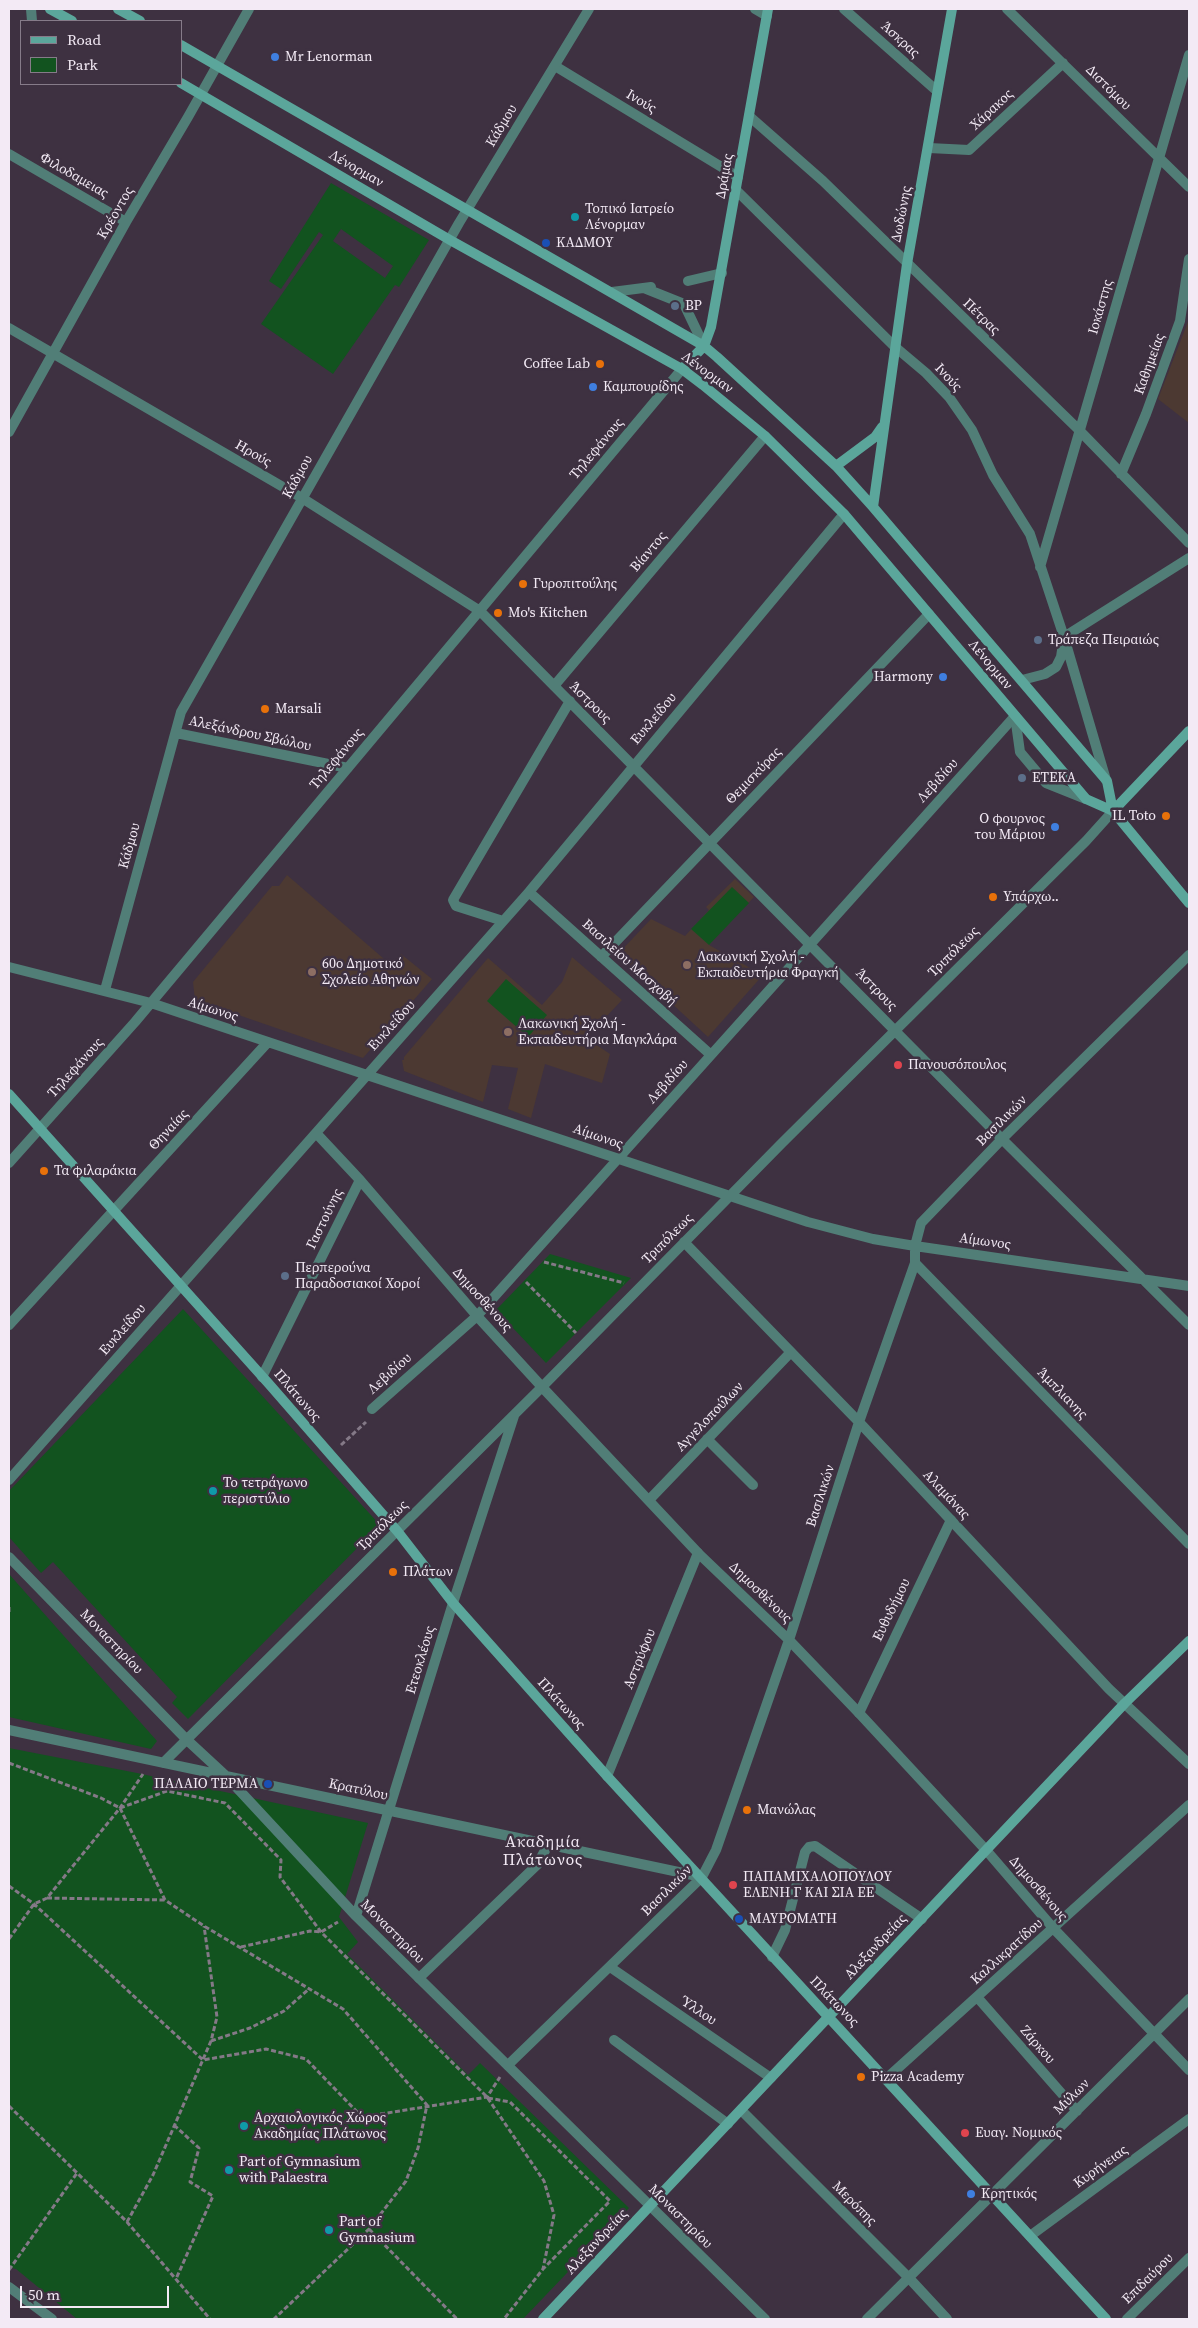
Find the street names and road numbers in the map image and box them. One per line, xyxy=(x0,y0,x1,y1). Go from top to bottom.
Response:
street label: Άσκρας xyxy=(877,18,923,62)
street label: Διστόμου xyxy=(1082,62,1134,114)
street label: Ινούς xyxy=(623,86,659,118)
street label: Χάρακος xyxy=(967,86,1017,134)
street label: Κάδμου xyxy=(483,102,521,150)
street label: Λένορμαν xyxy=(326,147,386,191)
street label: Φιλοδαμειας xyxy=(37,150,111,202)
street label: Δράμας xyxy=(713,152,737,200)
street label: Κρέοντος xyxy=(94,184,138,242)
street label: Δωδώνης xyxy=(888,184,916,244)
street label: Ιοκάστης xyxy=(1085,278,1117,336)
street label: Πέτρας xyxy=(959,295,1003,339)
street label: Καθημείας xyxy=(1131,331,1169,397)
street label: Λένορμαν xyxy=(678,349,736,397)
street label: Ινούς xyxy=(931,360,965,396)
street label: Τηλεφάνους xyxy=(566,415,628,483)
street label: Ηρούς xyxy=(232,437,274,471)
street label: Κάδμου xyxy=(279,453,317,501)
street label: Βίαντος xyxy=(627,528,671,576)
street label: Λένορμαν xyxy=(964,637,1016,693)
street label: Άστρους xyxy=(566,679,614,727)
street label: Ευκλείδου xyxy=(627,690,681,748)
street label: Αλεξάνδρου Σβώλου xyxy=(187,713,313,755)
street label: Τηλεφάνους xyxy=(306,725,368,793)
street label: Θεμισκύρας xyxy=(723,744,785,808)
street label: Λεβιδίου xyxy=(914,756,962,806)
street label: Κάδμου xyxy=(115,821,145,871)
street label: Βασιλείου Μοσχοβή xyxy=(578,916,680,1010)
street label: Τριπόλεως xyxy=(925,923,983,981)
street label: Άστρους xyxy=(852,965,900,1015)
street label: Αίμωνος xyxy=(186,994,240,1026)
street label: Ευκλείδου xyxy=(365,997,419,1055)
street label: Τηλεφάνους xyxy=(45,1035,107,1101)
street label: Λεβιδίου xyxy=(644,1057,692,1107)
street label: Βασιλικών xyxy=(973,1092,1031,1150)
street label: Θηναίας xyxy=(146,1106,192,1154)
street label: Αίμωνος xyxy=(571,1121,625,1153)
street label: Γαστούνης xyxy=(303,1186,347,1252)
street label: Τριπόλεως xyxy=(639,1210,697,1268)
street label: Αίμωνος xyxy=(958,1230,1012,1254)
street label: Δημοσθένους xyxy=(449,1264,515,1336)
street label: Ευκλείδου xyxy=(96,1301,150,1359)
street label: Λεβιδίου xyxy=(365,1350,415,1398)
street label: Άμπλιανης xyxy=(1033,1365,1091,1423)
street label: Πλάτωνος xyxy=(270,1366,324,1426)
street label: Αγγελοπούλων xyxy=(673,1379,747,1455)
street label: Βασιλικών xyxy=(803,1463,839,1529)
street label: Αλαμάνας xyxy=(919,1467,973,1523)
street label: Τριπόλεως xyxy=(354,1497,412,1555)
street label: Δημοσθένους xyxy=(725,1559,795,1627)
street label: Ευθυδήμου xyxy=(870,1576,914,1644)
street label: Μοναστηρίου xyxy=(76,1606,146,1678)
street label: Ετεοκλέους xyxy=(403,1624,439,1696)
street label: Αστρύφου xyxy=(620,1627,660,1691)
street label: Πλάτωνος xyxy=(533,1675,589,1733)
street label: Κρατύλου xyxy=(327,1776,389,1804)
street label: Δημοσθένους xyxy=(1005,1853,1071,1925)
street label: Βασιλικών xyxy=(638,1862,696,1920)
street label: Μοναστηρίου xyxy=(357,1897,427,1967)
street label: Αλεξανδρείας xyxy=(841,1911,911,1983)
street label: Καλλικρατίδου xyxy=(968,1915,1046,1989)
street label: Πλάτωνος xyxy=(806,1973,862,2031)
street label: Ύλλου xyxy=(677,1993,719,2029)
street label: Ζάρκου xyxy=(1016,2023,1058,2067)
street label: Μύλων xyxy=(1051,2076,1093,2118)
street label: Κυρήνειας xyxy=(1071,2142,1131,2192)
street label: Μερόπης xyxy=(828,2178,880,2230)
street label: Μοναστηρίου xyxy=(645,2182,715,2252)
street label: Αλεξανδρείας xyxy=(562,2206,632,2278)
street label: Επιδαύρου xyxy=(1119,2250,1177,2308)

